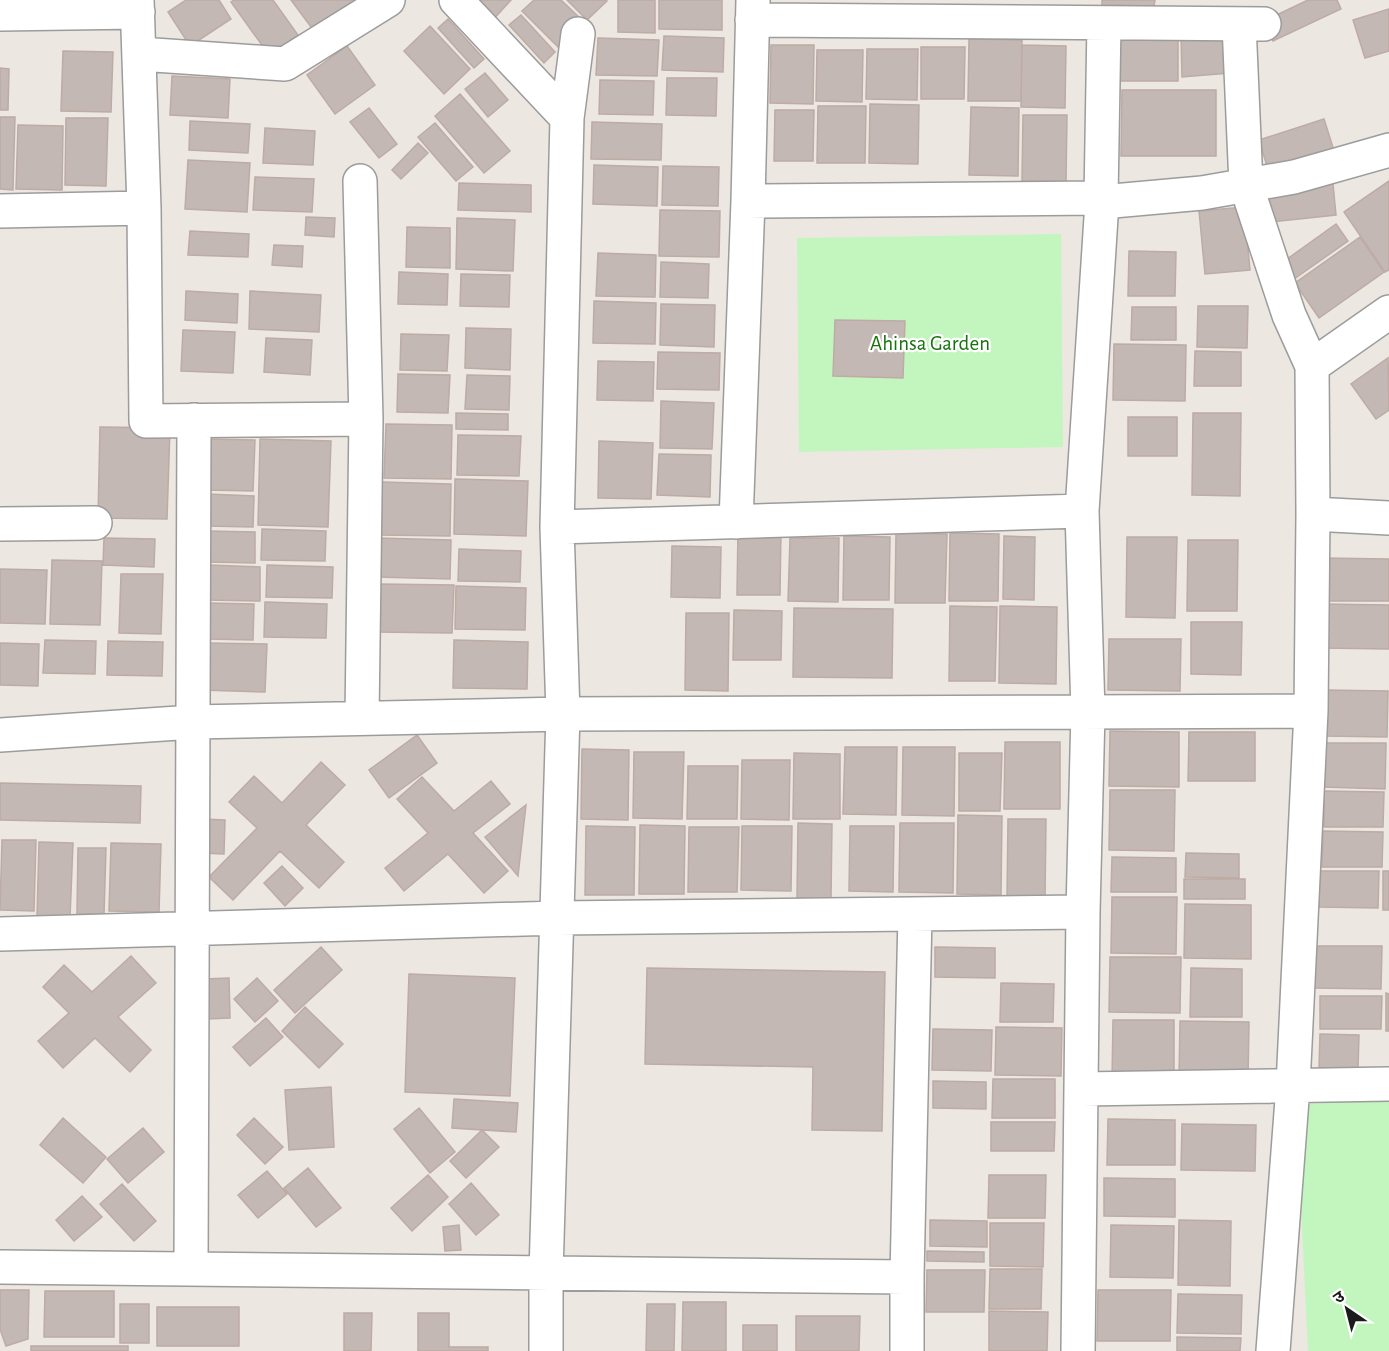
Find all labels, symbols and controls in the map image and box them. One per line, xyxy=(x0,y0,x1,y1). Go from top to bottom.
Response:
park label: Ahinsa Garden xyxy=(870,333,990,354)
north arrow xyxy=(1317,1279,1377,1339)
text: उ xyxy=(1331,1288,1348,1307)

